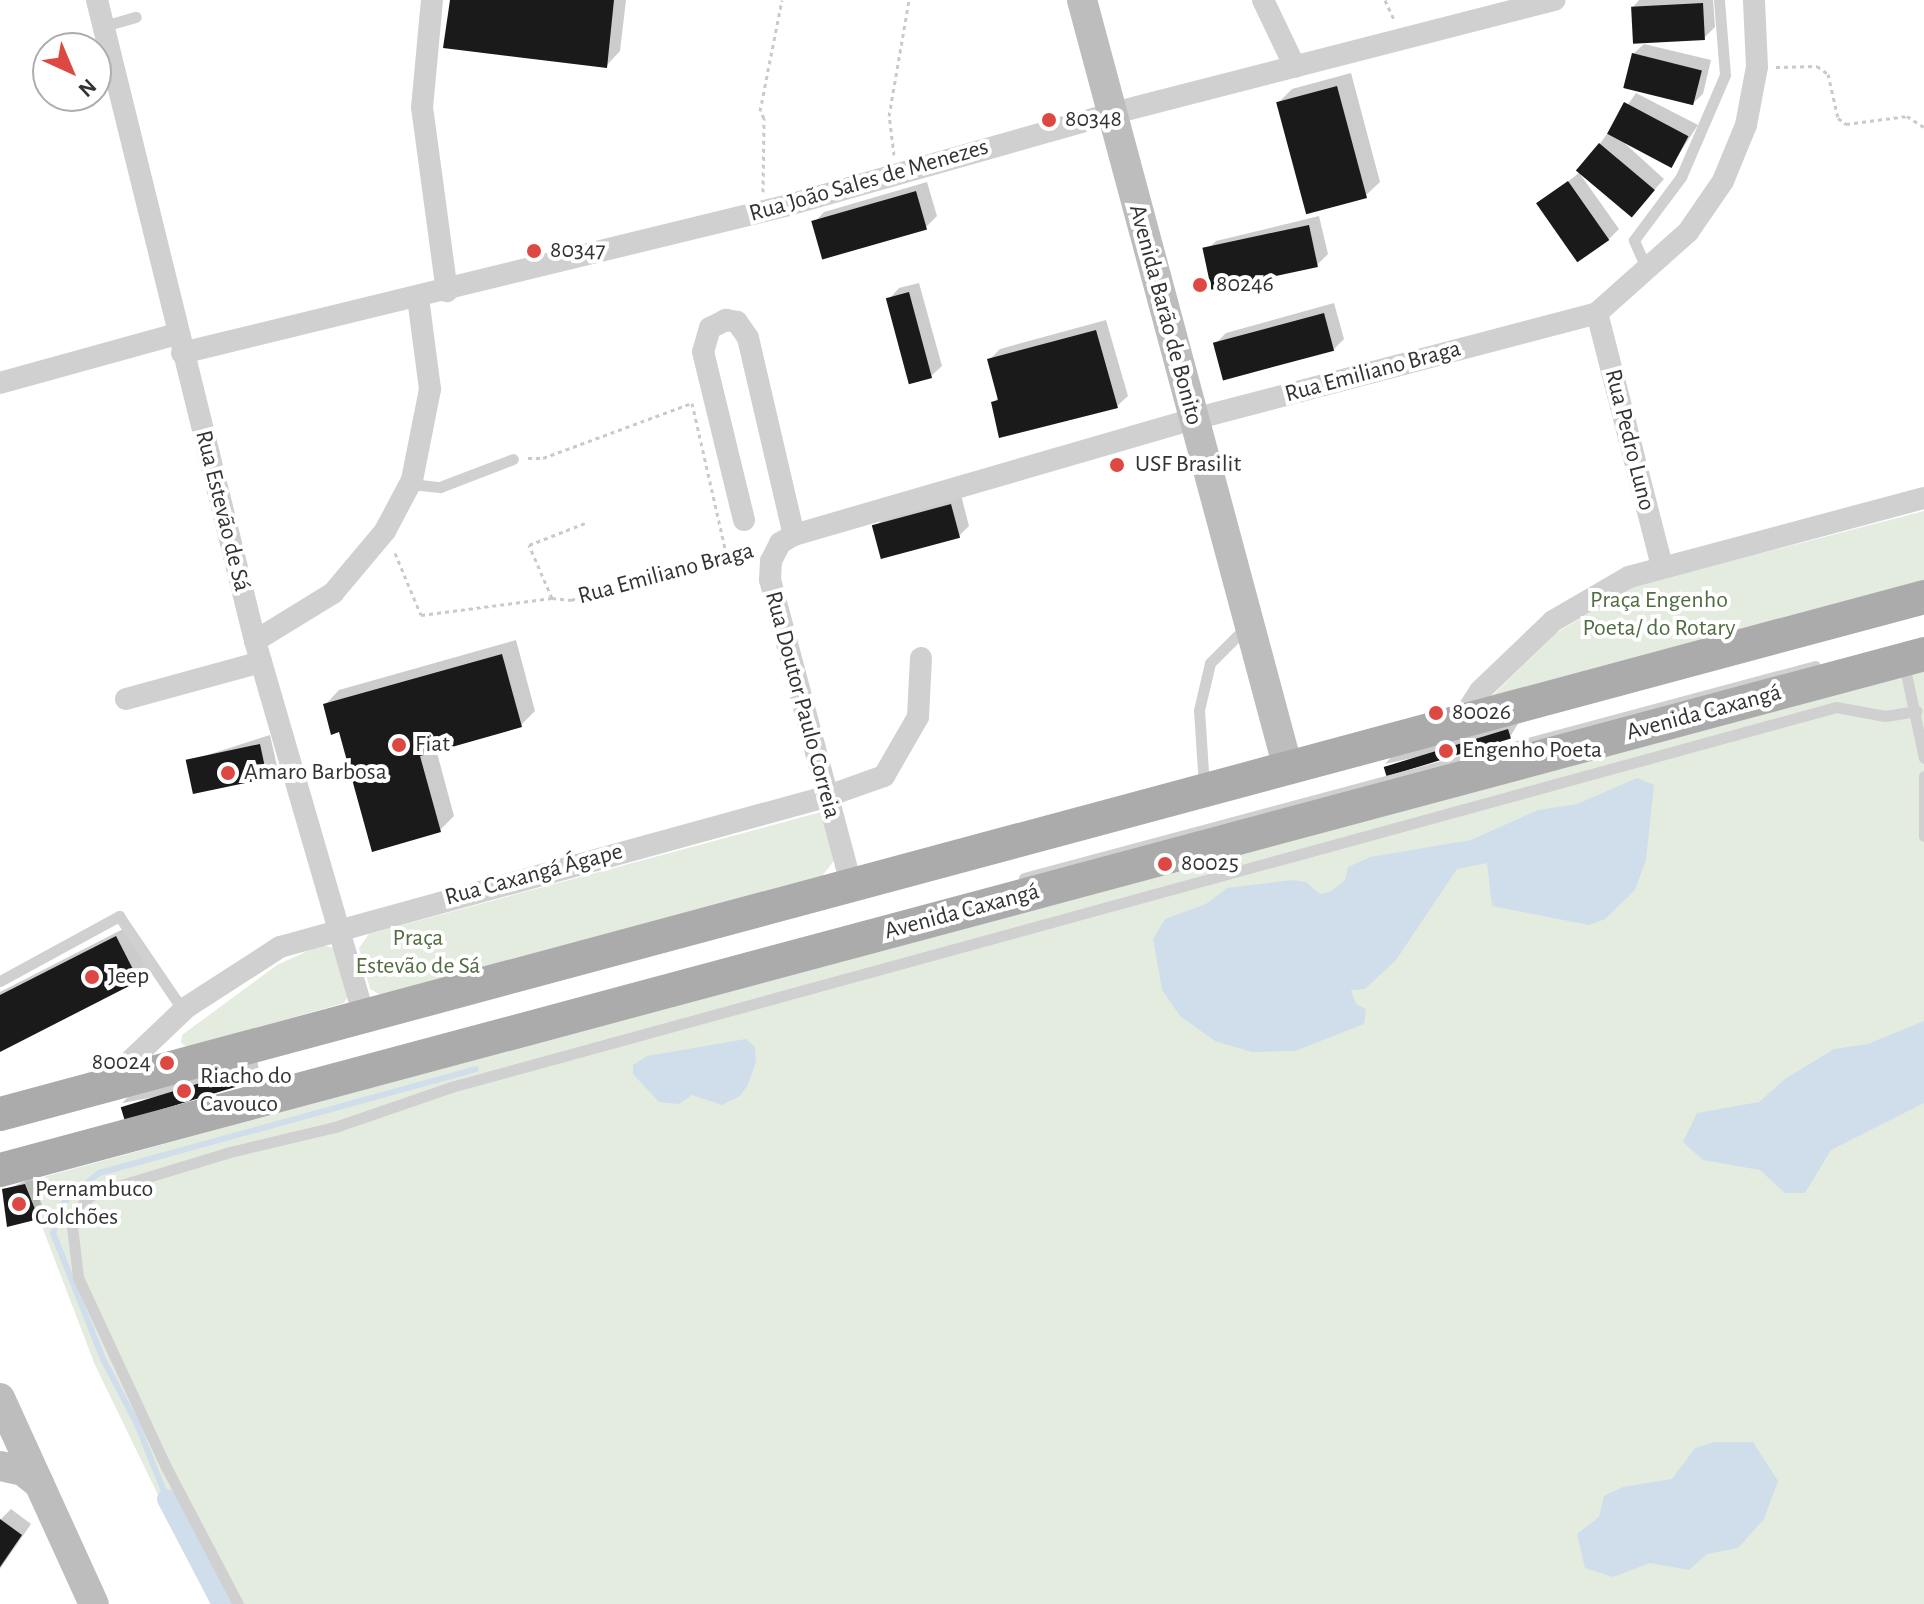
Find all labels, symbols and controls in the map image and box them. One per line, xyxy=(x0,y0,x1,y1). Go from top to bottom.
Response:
north arrow xyxy=(32,32,112,112)
text: N xyxy=(74,75,100,101)
place label: 80348 xyxy=(1065,106,1122,134)
marker: 80348 xyxy=(1040,111,1058,129)
street label: Rua João Sales de Menezes xyxy=(746,133,992,229)
street label: Avenida Barão de Bonito xyxy=(1122,202,1208,428)
place label: 80347 xyxy=(550,237,605,265)
marker: 80347 xyxy=(525,242,543,260)
place label: 80246 xyxy=(1216,271,1274,299)
marker: 80246 xyxy=(1191,276,1209,294)
street label: Rua Emiliano Braga xyxy=(1282,335,1464,409)
street label: Rua Pedro Luno xyxy=(1598,366,1660,514)
street label: Rua Estevão de Sá xyxy=(188,428,256,594)
place label: USF Brasilit xyxy=(1135,451,1241,479)
marker: USF Brasilit xyxy=(1106,454,1128,476)
street label: Rua Emiliano Braga xyxy=(575,537,757,611)
park label: Praça Engenho Poeta/ do Rotary xyxy=(1582,587,1736,643)
street label: Rua Doutor Paulo Correia xyxy=(758,588,846,822)
street label: Avenida Caxangá xyxy=(1623,678,1785,748)
place label: 80026 xyxy=(1452,699,1511,727)
marker: 80026 xyxy=(1427,704,1445,722)
place label: Fiat xyxy=(415,731,450,759)
marker: Fiat xyxy=(390,736,408,754)
place label: Engenho Poeta xyxy=(1462,737,1602,765)
marker: Engenho Poeta xyxy=(1437,742,1455,760)
place label: Amaro Barbosa xyxy=(244,759,387,787)
marker: Amaro Barbosa xyxy=(219,764,237,782)
street label: Rua Caxangá Ágape xyxy=(442,837,626,913)
place label: 80025 xyxy=(1181,850,1239,878)
marker: 80025 xyxy=(1156,855,1174,873)
street label: Avenida Caxangá xyxy=(881,877,1043,947)
park label: Praça Estevão de Sá xyxy=(356,925,480,981)
place label: Jeep xyxy=(108,963,149,991)
marker: Jeep xyxy=(83,968,101,986)
place label: 80024 xyxy=(92,1049,151,1077)
marker: 80024 xyxy=(158,1054,176,1072)
place label: Riacho do Cavouco xyxy=(200,1063,292,1119)
marker: Riacho do Cavouco xyxy=(175,1082,193,1100)
place label: Pernambuco Colchões xyxy=(35,1176,153,1232)
marker: Pernambuco Colchões xyxy=(10,1195,28,1213)

